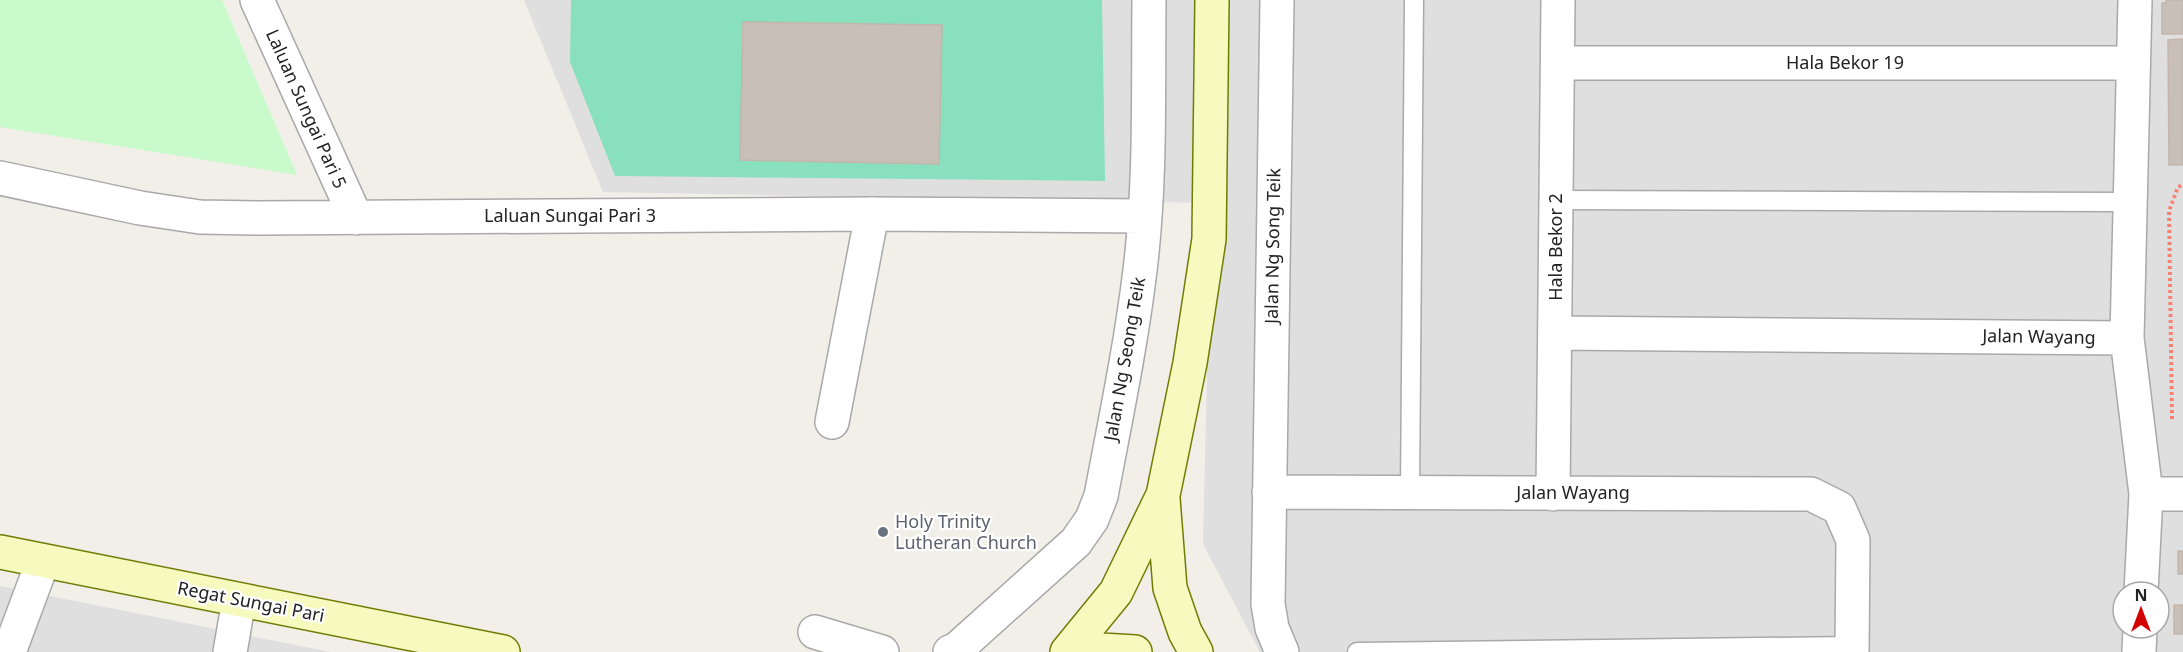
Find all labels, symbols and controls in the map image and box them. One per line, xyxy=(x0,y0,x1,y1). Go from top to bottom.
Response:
street label: Laluan Sungai Pari 5 xyxy=(261,25,353,192)
street label: Hala Bekor 19 xyxy=(1786,50,1904,74)
street label: Jalan Ng Song Teik xyxy=(1259,168,1285,326)
street label: Hala Bekor 2 xyxy=(1543,193,1567,301)
street label: Laluan Sungai Pari 3 xyxy=(484,203,656,227)
street label: Jalan Ng Seong Teik xyxy=(1097,275,1150,445)
street label: Jalan Wayang xyxy=(1980,323,2096,349)
street label: Jalan Wayang xyxy=(1514,480,1630,504)
place label: Holy Trinity Lutheran Church xyxy=(895,509,1037,554)
marker: Holy Trinity Lutheran Church xyxy=(876,525,890,539)
street label: Regat Sungai Pari xyxy=(176,575,327,627)
north arrow xyxy=(2111,580,2171,640)
text: N xyxy=(2134,584,2148,606)

